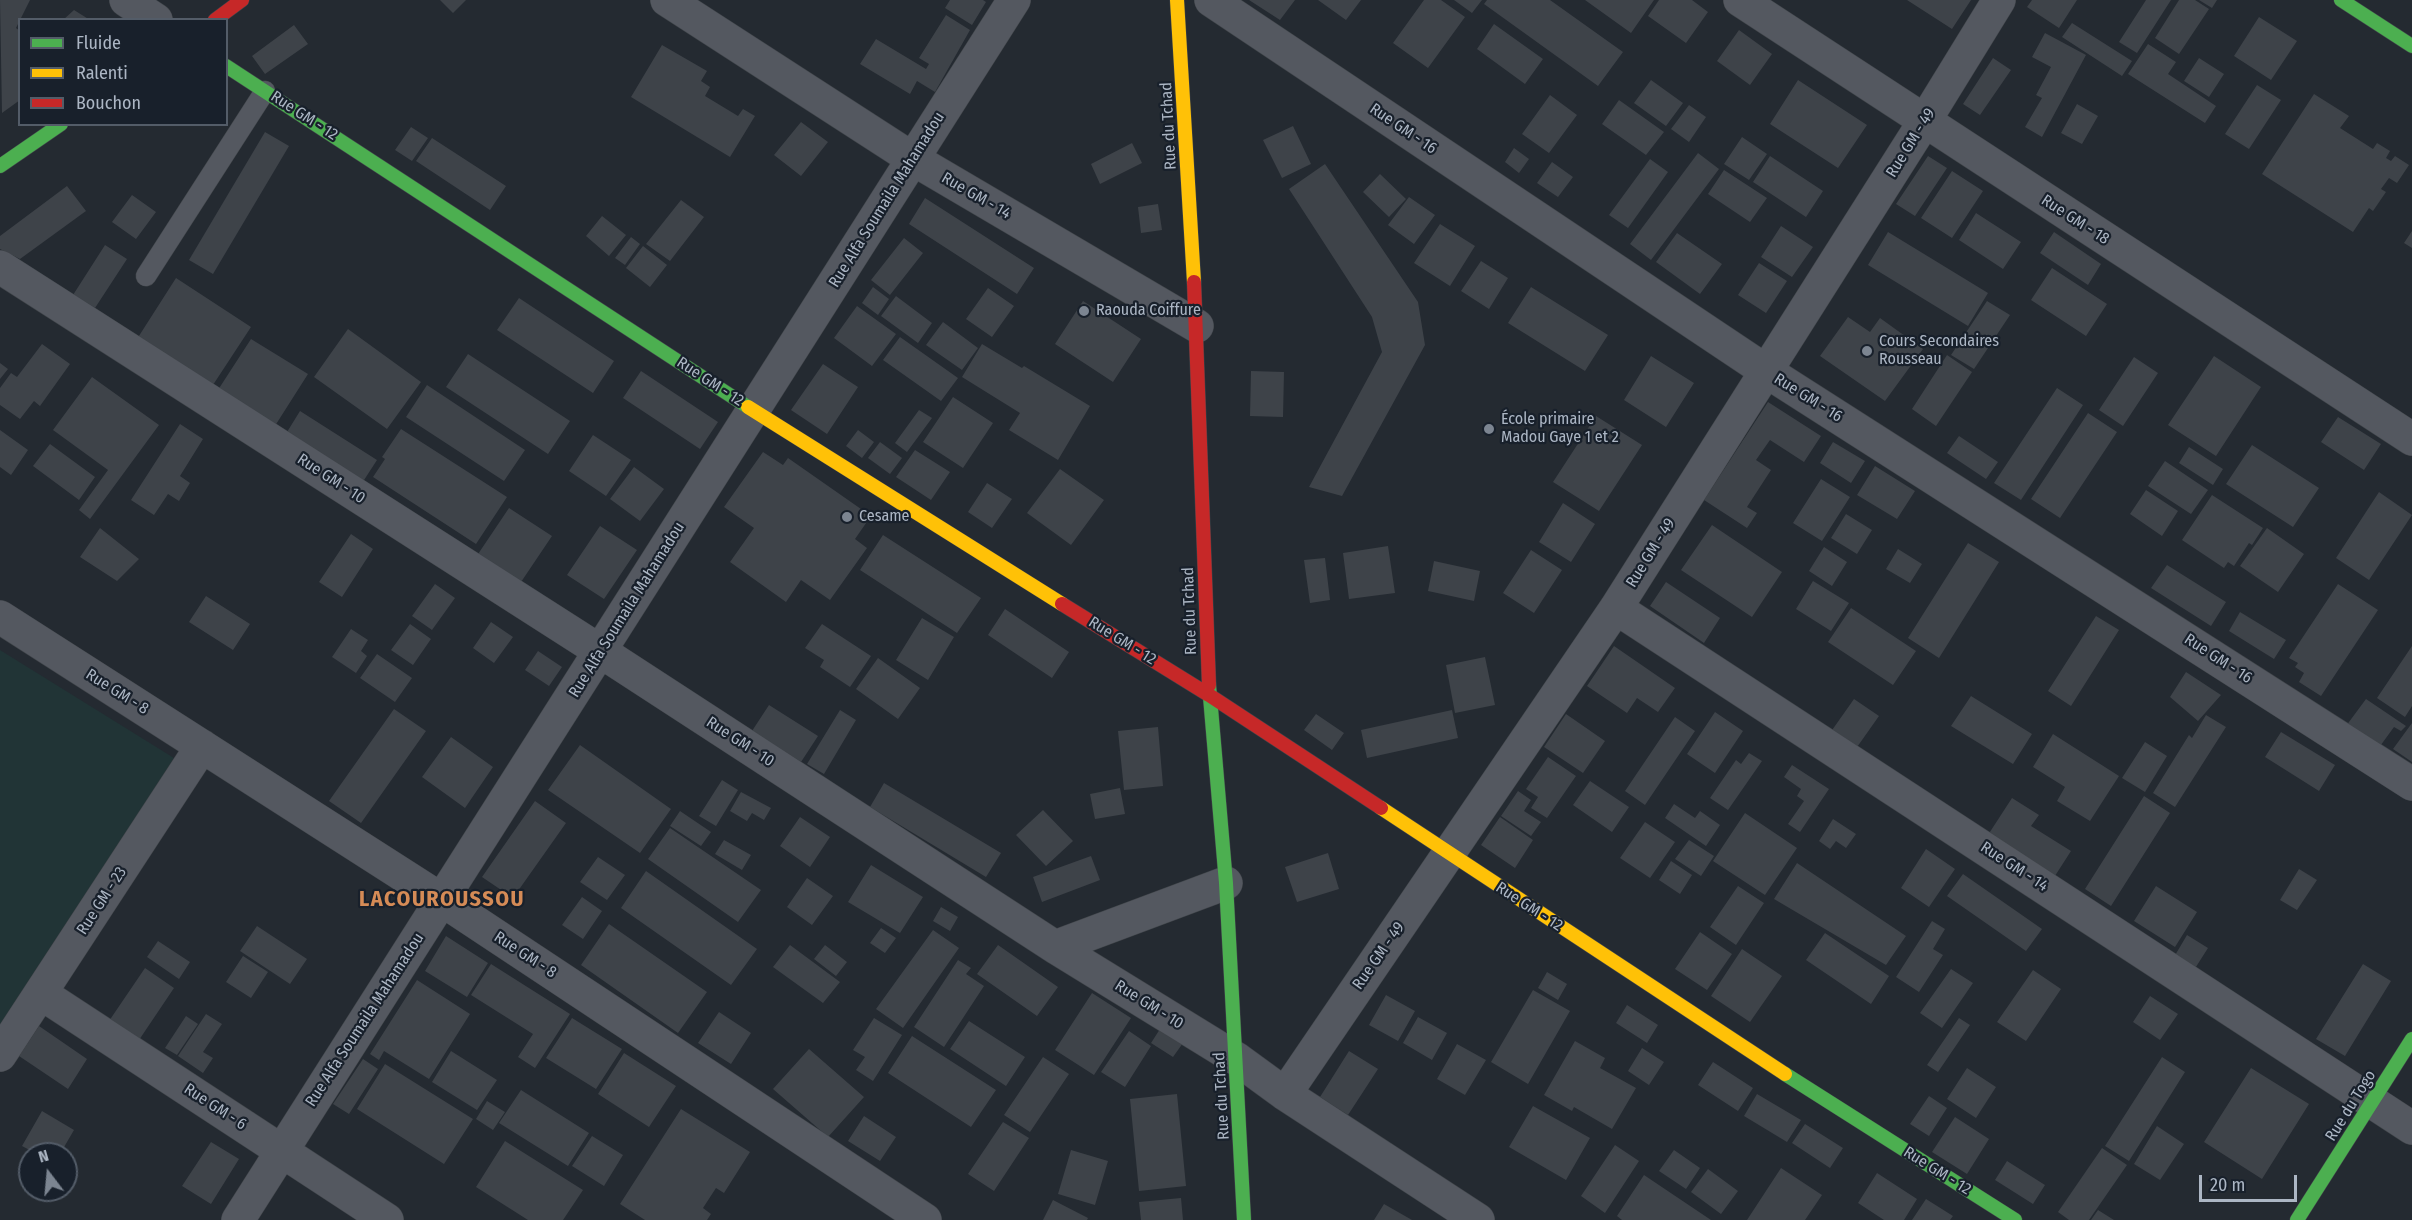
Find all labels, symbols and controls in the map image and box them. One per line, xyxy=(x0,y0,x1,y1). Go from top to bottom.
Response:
legend xyxy=(18,18,228,126)
text: Fluide xyxy=(76,32,121,54)
text: Ralenti xyxy=(76,62,128,84)
street label: Rue du Tchad xyxy=(1157,82,1181,170)
street label: Rue GM - 12 xyxy=(267,87,341,145)
text: Bouchon xyxy=(76,92,141,114)
street label: Rue GM - 16 xyxy=(1366,100,1440,158)
street label: Rue GM - 49 xyxy=(1882,105,1940,181)
street label: Rue Alfa Soumaila Mahamadou xyxy=(825,109,949,291)
street label: Rue GM - 14 xyxy=(938,169,1014,223)
street label: Rue GM - 18 xyxy=(2037,191,2113,249)
place label: Raouda Coiffure xyxy=(1096,301,1201,321)
marker: Raouda Coiffure xyxy=(1077,304,1091,318)
place label: Cours Secondaires Rousseau xyxy=(1879,332,1999,370)
marker: Cours Secondaires Rousseau xyxy=(1860,344,1874,358)
street label: Rue GM - 12 xyxy=(673,353,747,411)
street label: Rue GM - 16 xyxy=(1770,369,1846,427)
place label: École primaire Madou Gaye 1 et 2 xyxy=(1501,410,1619,448)
marker: École primaire Madou Gaye 1 et 2 xyxy=(1482,422,1496,436)
street label: Rue GM - 10 xyxy=(293,450,369,508)
place label: Cesame xyxy=(859,507,909,527)
marker: Cesame xyxy=(840,510,854,524)
street label: Rue GM - 49 xyxy=(1622,515,1680,591)
street label: Rue Alfa Soumaila Mahamadou xyxy=(565,519,689,701)
street label: Rue du Tchad xyxy=(1179,567,1201,655)
street label: Rue GM - 12 xyxy=(1085,613,1159,669)
street label: Rue GM - 16 xyxy=(2181,630,2255,688)
street label: Rue GM - 8 xyxy=(82,665,152,719)
street label: Rue GM - 10 xyxy=(702,713,778,771)
street label: Rue GM - 14 xyxy=(1977,838,2051,896)
street label: Rue GM - 23 xyxy=(73,863,131,939)
street label: Rue GM - 12 xyxy=(1492,878,1566,936)
district label: LACOUROUSSOU xyxy=(359,887,525,913)
street label: Rue GM - 49 xyxy=(1349,919,1409,993)
street label: Rue GM - 8 xyxy=(490,928,560,982)
street label: Rue Alfa Soumaila Mahamadou xyxy=(302,930,428,1110)
street label: Rue GM - 10 xyxy=(1111,976,1187,1034)
street label: Rue du Tchad xyxy=(1210,1052,1234,1140)
street label: Rue du Togo xyxy=(2322,1067,2380,1145)
street label: Rue GM - 6 xyxy=(180,1080,250,1134)
north arrow xyxy=(18,1142,78,1202)
street label: Rue GM - 12 xyxy=(1900,1143,1974,1199)
text: N xyxy=(36,1146,51,1167)
scale bar xyxy=(2202,1163,2300,1201)
text: 20 m xyxy=(2210,1174,2245,1196)

